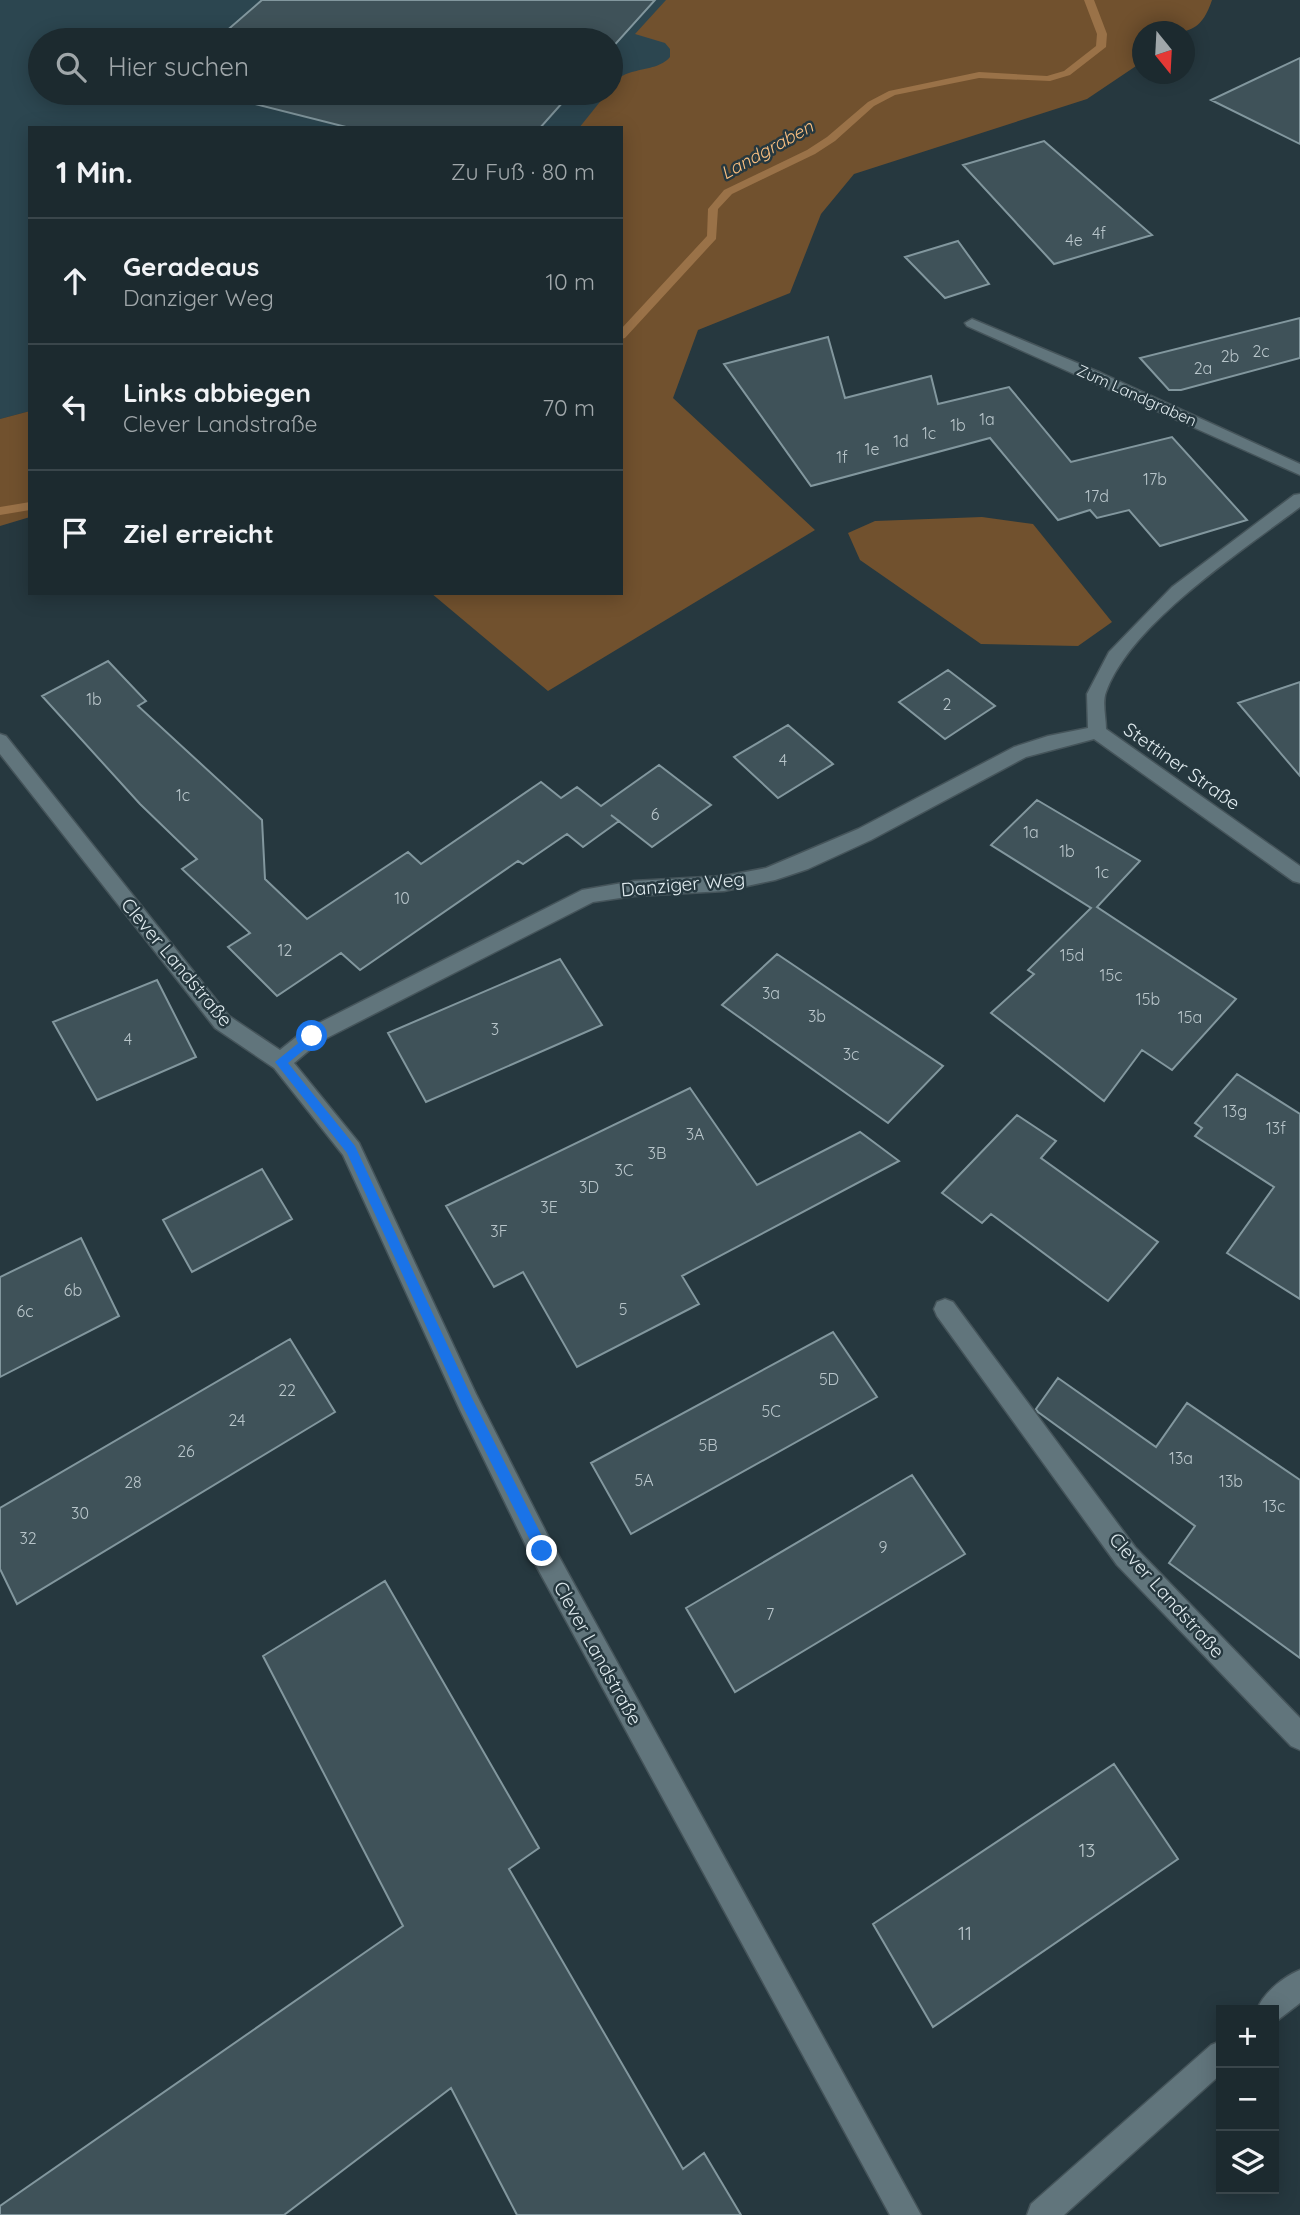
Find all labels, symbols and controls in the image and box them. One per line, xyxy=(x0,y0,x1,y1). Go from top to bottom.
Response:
north arrow xyxy=(1132,21,1195,84)
search box xyxy=(28,28,623,105)
icon: search xyxy=(52,48,90,86)
text: Hier suchen xyxy=(108,50,249,83)
water label: Landgraben xyxy=(717,114,818,184)
text: 1 Min. xyxy=(56,153,133,191)
text: Zu Fuß · 80 m xyxy=(451,157,595,186)
house number: 4f xyxy=(1092,223,1106,243)
house number: 4e xyxy=(1065,230,1083,250)
text: Geradeaus xyxy=(123,250,259,283)
icon: ahead xyxy=(56,262,94,300)
text: 10 m xyxy=(546,267,595,296)
text: Danziger Weg xyxy=(123,283,274,312)
house number: 2c xyxy=(1252,341,1270,361)
house number: 2b xyxy=(1221,346,1239,366)
house number: 2a xyxy=(1194,358,1212,378)
street label: Zum Landgraben xyxy=(1074,360,1200,430)
text: Links abbiegen xyxy=(123,376,311,409)
icon: left xyxy=(56,388,94,426)
text: 70 m xyxy=(542,393,595,422)
text: Clever Landstraße xyxy=(123,409,318,438)
house number: 1a xyxy=(979,409,995,429)
house number: 1b xyxy=(950,415,966,435)
house number: 1c xyxy=(922,423,936,443)
house number: 1d xyxy=(893,431,909,451)
house number: 1e xyxy=(865,439,879,459)
house number: 1f xyxy=(836,447,848,467)
house number: 17b xyxy=(1143,469,1167,489)
house number: 17d xyxy=(1085,486,1109,506)
icon: arrive xyxy=(56,514,94,552)
text: Ziel erreicht xyxy=(123,517,274,550)
house number: 1b xyxy=(86,689,102,709)
house number: 2 xyxy=(943,694,952,714)
street label: Stettiner Straße xyxy=(1119,717,1245,815)
house number: 4 xyxy=(779,750,787,770)
house number: 1c xyxy=(176,785,190,805)
house number: 6 xyxy=(651,804,660,824)
house number: 1a xyxy=(1023,822,1039,842)
house number: 1b xyxy=(1059,841,1075,861)
house number: 1c xyxy=(1095,862,1109,882)
street label: Danziger Weg xyxy=(620,867,746,901)
house number: 10 xyxy=(394,888,410,908)
street label: Clever Landstraße xyxy=(116,893,238,1031)
house number: 12 xyxy=(278,940,293,960)
house number: 15d xyxy=(1060,945,1084,965)
house number: 15c xyxy=(1100,965,1122,985)
house number: 3a xyxy=(762,983,780,1003)
house number: 15b xyxy=(1136,989,1160,1009)
house number: 3b xyxy=(808,1006,826,1026)
house number: 15a xyxy=(1178,1007,1202,1027)
house number: 3 xyxy=(491,1019,499,1039)
route start xyxy=(296,1020,327,1051)
house number: 4 xyxy=(124,1029,132,1049)
house number: 3c xyxy=(843,1044,859,1064)
house number: 13g xyxy=(1223,1101,1247,1121)
house number: 13f xyxy=(1266,1118,1286,1138)
house number: 3A xyxy=(686,1124,704,1144)
house number: 3B xyxy=(648,1143,666,1163)
house number: 3C xyxy=(615,1160,633,1180)
house number: 3D xyxy=(579,1177,599,1197)
house number: 3E xyxy=(540,1197,558,1217)
house number: 3F xyxy=(490,1221,508,1241)
house number: 6b xyxy=(64,1280,82,1300)
house number: 5 xyxy=(619,1299,627,1319)
house number: 6c xyxy=(17,1301,33,1321)
house number: 5D xyxy=(819,1369,839,1389)
house number: 22 xyxy=(278,1380,296,1400)
house number: 5C xyxy=(761,1401,781,1421)
house number: 24 xyxy=(228,1410,246,1430)
house number: 5B xyxy=(698,1435,718,1455)
house number: 26 xyxy=(177,1441,195,1461)
house number: 13a xyxy=(1169,1448,1193,1468)
house number: 5A xyxy=(634,1470,654,1490)
house number: 13b xyxy=(1219,1471,1243,1491)
house number: 28 xyxy=(124,1472,142,1492)
house number: 13c xyxy=(1263,1496,1285,1516)
house number: 30 xyxy=(71,1503,89,1523)
street label: Clever Landstraße xyxy=(1104,1527,1230,1663)
house number: 32 xyxy=(19,1528,37,1548)
route end xyxy=(526,1535,557,1566)
house number: 9 xyxy=(879,1537,888,1557)
street label: Clever Landstraße xyxy=(549,1577,647,1729)
house number: 7 xyxy=(766,1604,774,1624)
house number: 13 xyxy=(1079,1838,1096,1862)
house number: 11 xyxy=(958,1921,972,1945)
map controls xyxy=(1216,2005,1279,2194)
button: + xyxy=(1216,2005,1279,2068)
button: − xyxy=(1216,2068,1279,2131)
button: layers xyxy=(1216,2131,1279,2194)

